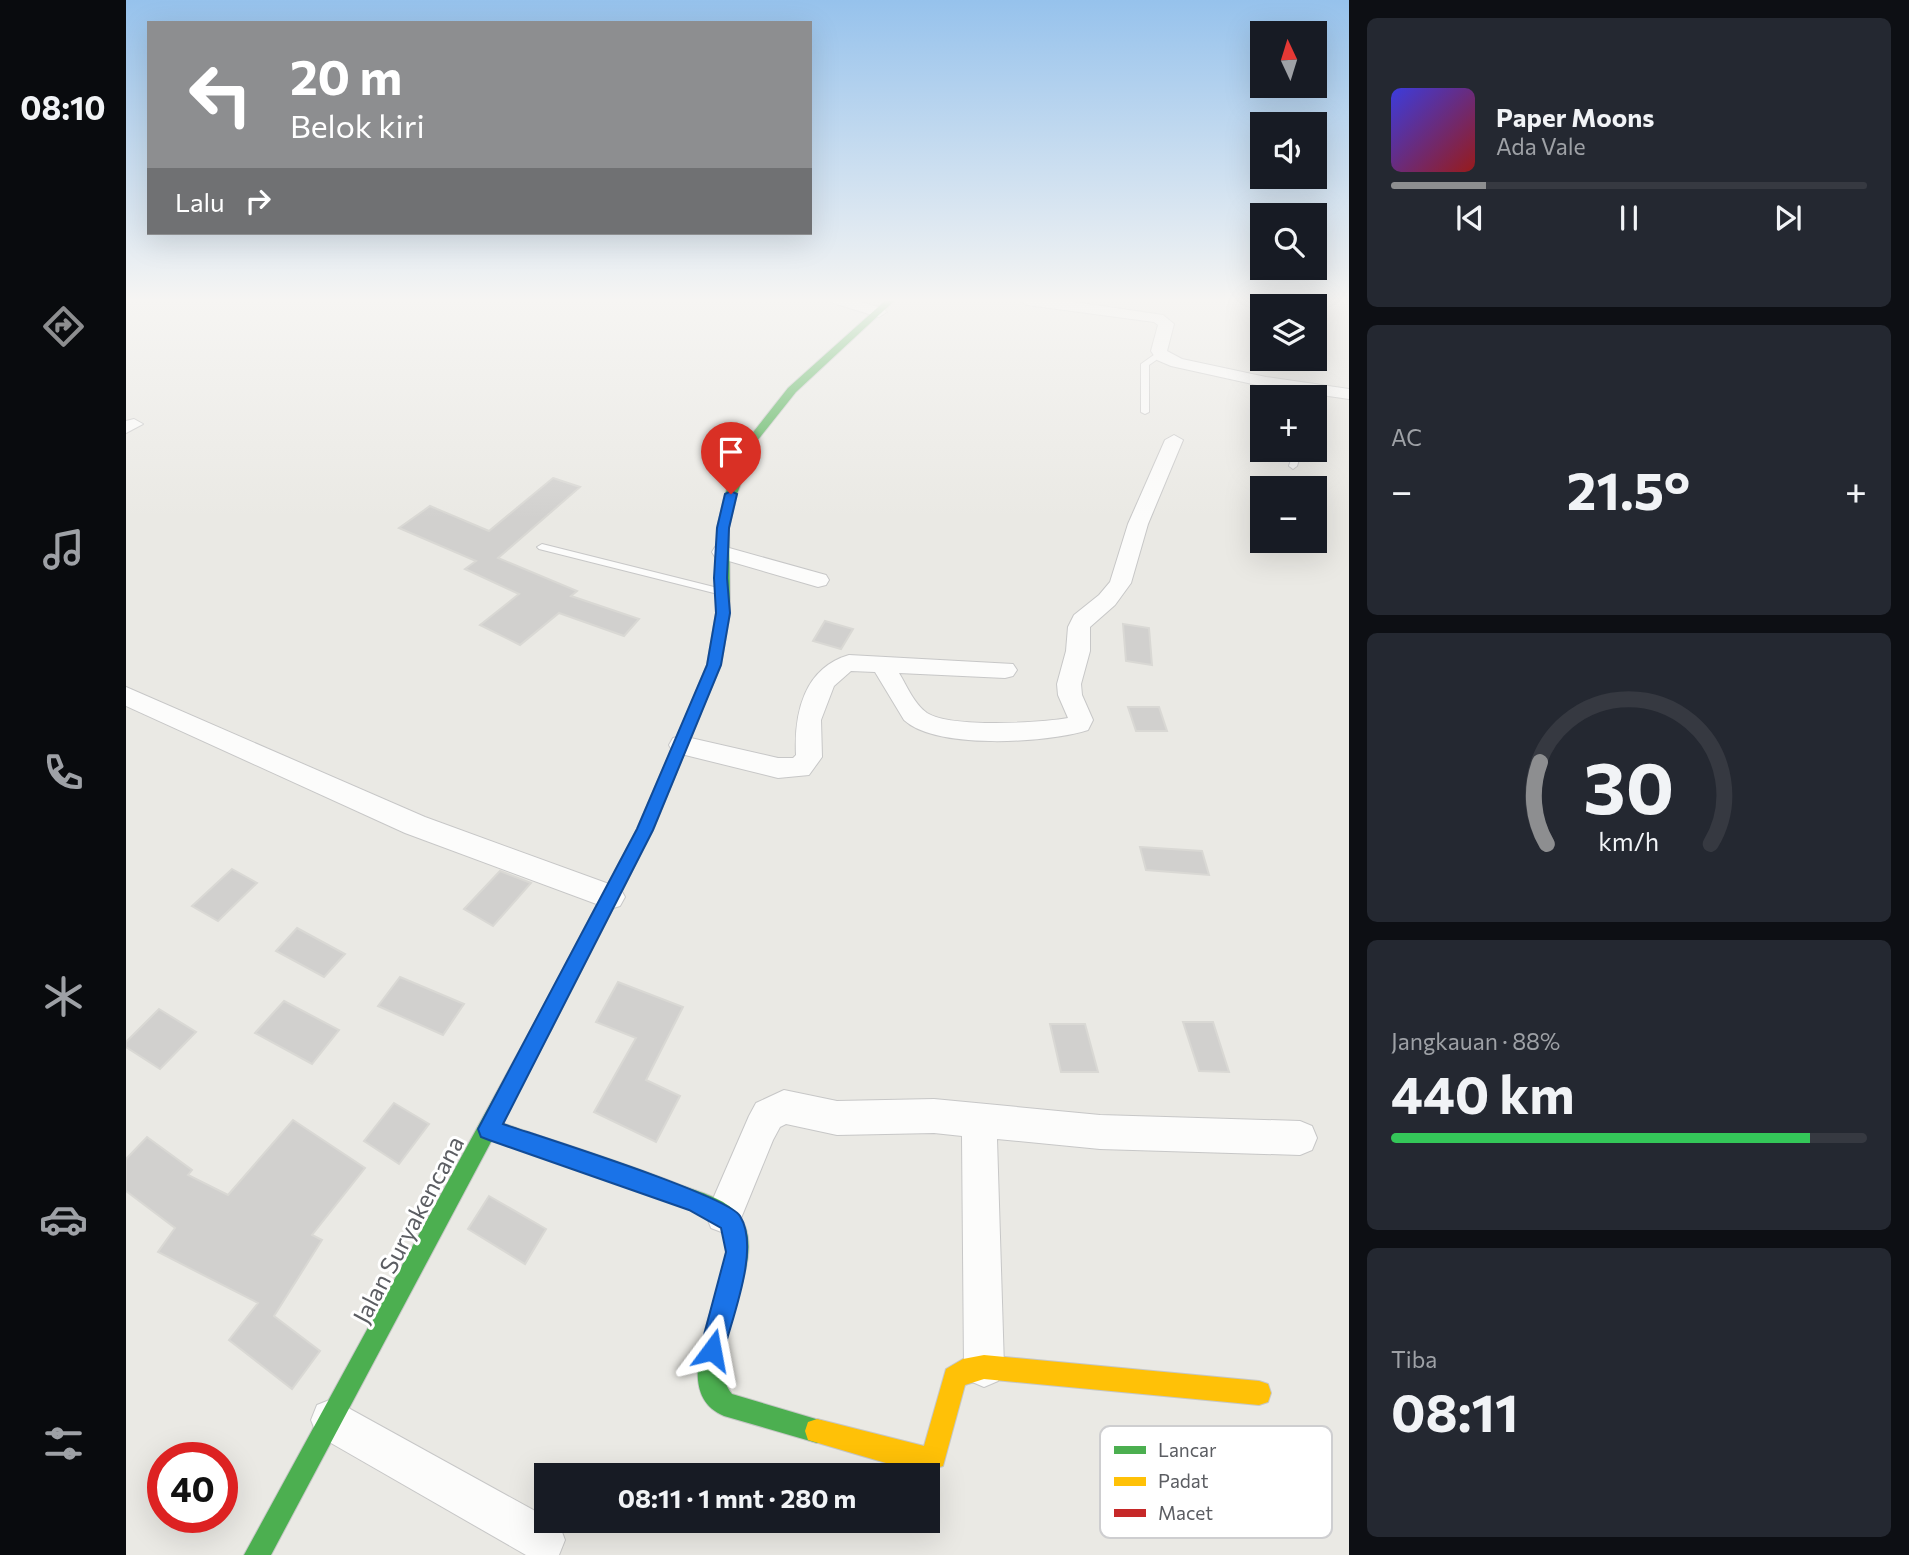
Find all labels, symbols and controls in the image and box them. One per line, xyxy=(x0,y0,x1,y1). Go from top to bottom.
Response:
north arrow xyxy=(1250,21,1326,98)
map controls xyxy=(1250,21,1327,553)
text: 20 m xyxy=(290,45,402,105)
icon: left xyxy=(175,49,266,140)
text: 08:10 xyxy=(20,87,106,127)
text: Paper Moons xyxy=(1496,101,1654,132)
text: Belok kiri xyxy=(290,105,425,145)
button: sound xyxy=(1250,112,1327,189)
text: Ada Vale xyxy=(1496,132,1586,160)
icon: right xyxy=(239,182,277,220)
text: Lalu xyxy=(175,186,225,217)
icon: previous xyxy=(1451,199,1489,237)
icon: pause xyxy=(1610,199,1648,237)
icon: next xyxy=(1769,199,1807,237)
button: search xyxy=(1250,203,1327,280)
button: layers xyxy=(1250,294,1327,371)
icon: directions xyxy=(39,302,88,351)
button: + xyxy=(1250,385,1327,462)
pin xyxy=(701,422,761,494)
text: AC xyxy=(1391,423,1422,451)
icon: arrive xyxy=(712,433,750,471)
text: 21.5° xyxy=(1567,457,1690,521)
text: − xyxy=(1391,466,1413,513)
text: + xyxy=(1845,466,1867,513)
button: − xyxy=(1250,476,1327,553)
icon: music xyxy=(39,525,88,574)
text: 30 xyxy=(1584,740,1674,829)
icon: phone xyxy=(39,748,88,797)
text: km/h xyxy=(1599,825,1659,855)
icon: climate xyxy=(39,972,88,1021)
text: Jangkauan · 88% xyxy=(1391,1027,1560,1055)
text: 440 km xyxy=(1391,1061,1575,1125)
street label: Jalan Suryakencana xyxy=(346,1131,469,1328)
icon: car xyxy=(39,1195,88,1244)
position arrow xyxy=(675,1313,749,1387)
text: Tiba xyxy=(1391,1345,1437,1373)
text: 08:11 xyxy=(1391,1379,1519,1443)
icon: filters xyxy=(39,1419,88,1468)
legend xyxy=(1100,1426,1332,1538)
text: Lancar xyxy=(1158,1438,1217,1461)
speed limit sign: 40 xyxy=(147,1442,238,1533)
text: Padat xyxy=(1158,1469,1209,1492)
text: 08:11 · 1 mnt · 280 m xyxy=(618,1482,856,1513)
text: Macet xyxy=(1158,1501,1213,1524)

